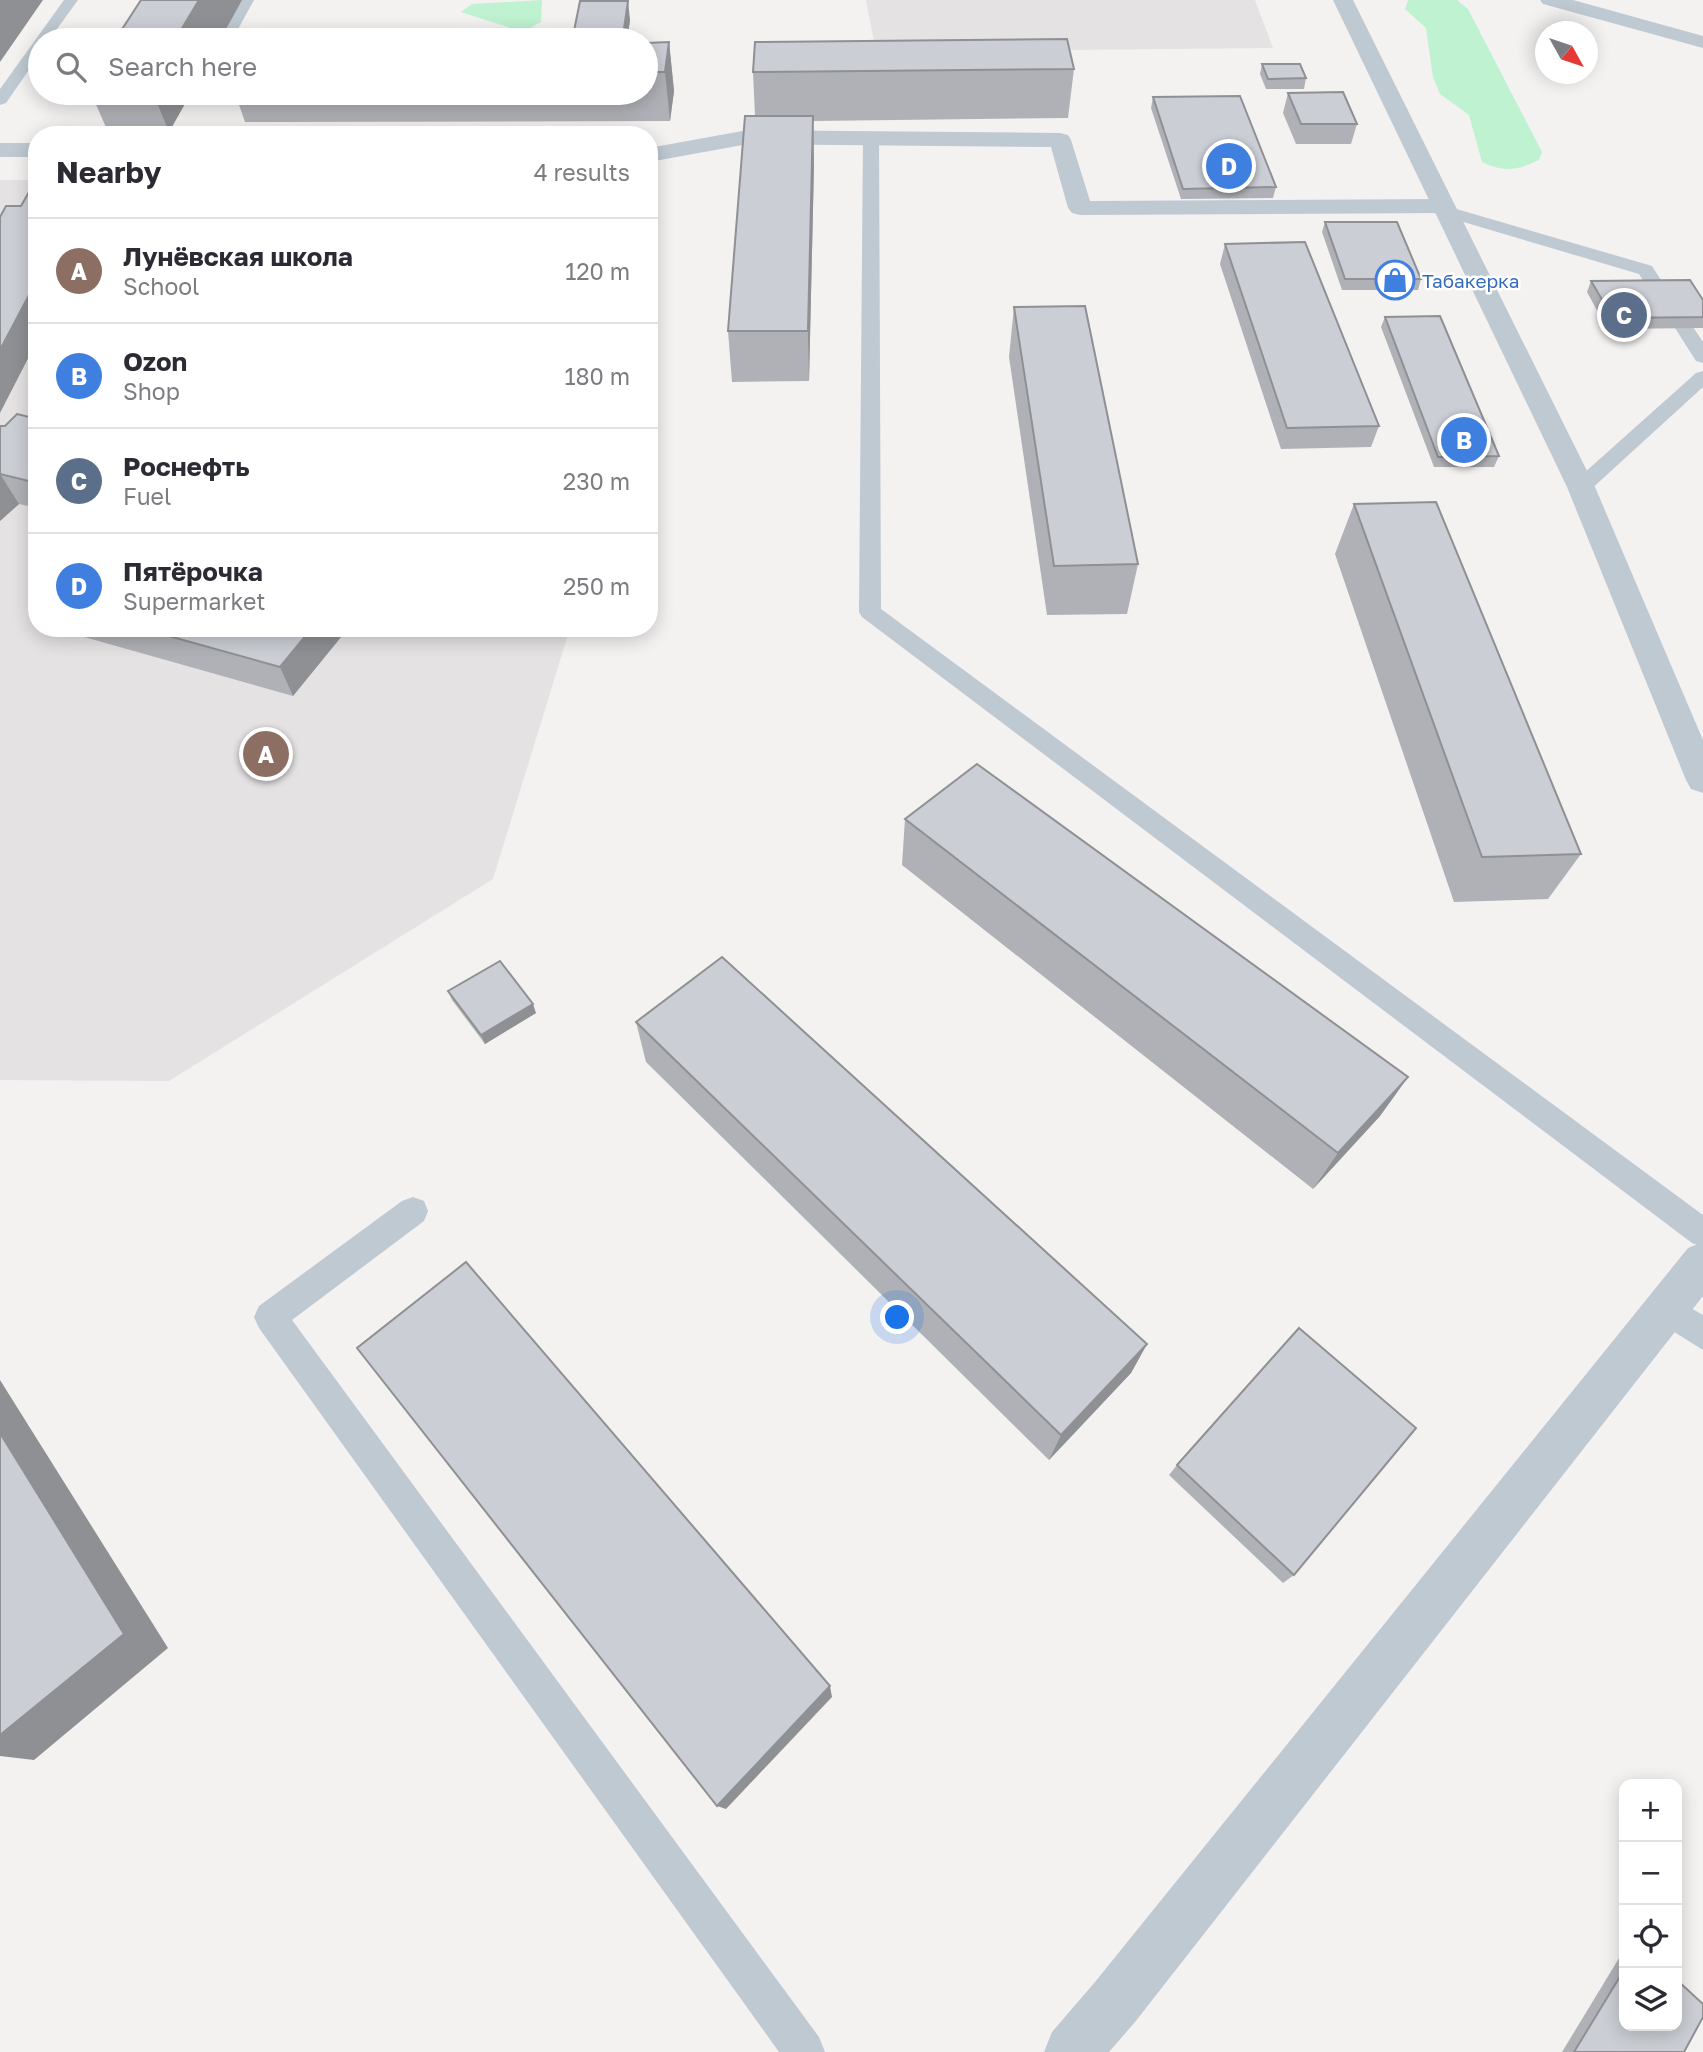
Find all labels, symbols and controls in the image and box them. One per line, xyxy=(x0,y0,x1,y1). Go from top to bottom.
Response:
north arrow xyxy=(1535,21,1598,84)
search box xyxy=(28,28,658,105)
icon: search xyxy=(52,48,90,86)
text: Search here xyxy=(108,51,257,82)
pin: D xyxy=(1206,140,1252,192)
text: Nearby xyxy=(56,154,161,190)
text: 4 results xyxy=(534,158,630,186)
text: Лунёвская школа xyxy=(123,241,353,272)
text: A xyxy=(71,257,87,285)
text: 120 m xyxy=(565,257,630,285)
shop icon: Табакерка xyxy=(1374,259,1416,301)
place label: Табакерка xyxy=(1422,269,1520,292)
text: School xyxy=(123,272,199,300)
pin: C xyxy=(1601,289,1647,341)
text: Ozon xyxy=(123,346,187,377)
text: B xyxy=(71,362,87,390)
text: 180 m xyxy=(564,362,630,390)
text: Shop xyxy=(123,377,180,405)
pin: B xyxy=(1441,414,1487,466)
text: Роснефть xyxy=(123,451,250,482)
text: C xyxy=(71,467,87,495)
text: 230 m xyxy=(563,467,630,495)
text: Fuel xyxy=(123,482,171,510)
text: Пятёрочка xyxy=(123,556,263,587)
text: D xyxy=(71,572,87,600)
text: 250 m xyxy=(563,572,630,600)
text: Supermarket xyxy=(123,587,266,615)
pin: A xyxy=(243,728,289,780)
your location xyxy=(880,1300,914,1334)
map controls xyxy=(1619,1779,1682,2031)
button: + xyxy=(1619,1779,1682,1842)
button: − xyxy=(1619,1842,1682,1905)
button: locate xyxy=(1619,1905,1682,1968)
button: layers xyxy=(1619,1968,1682,2031)

